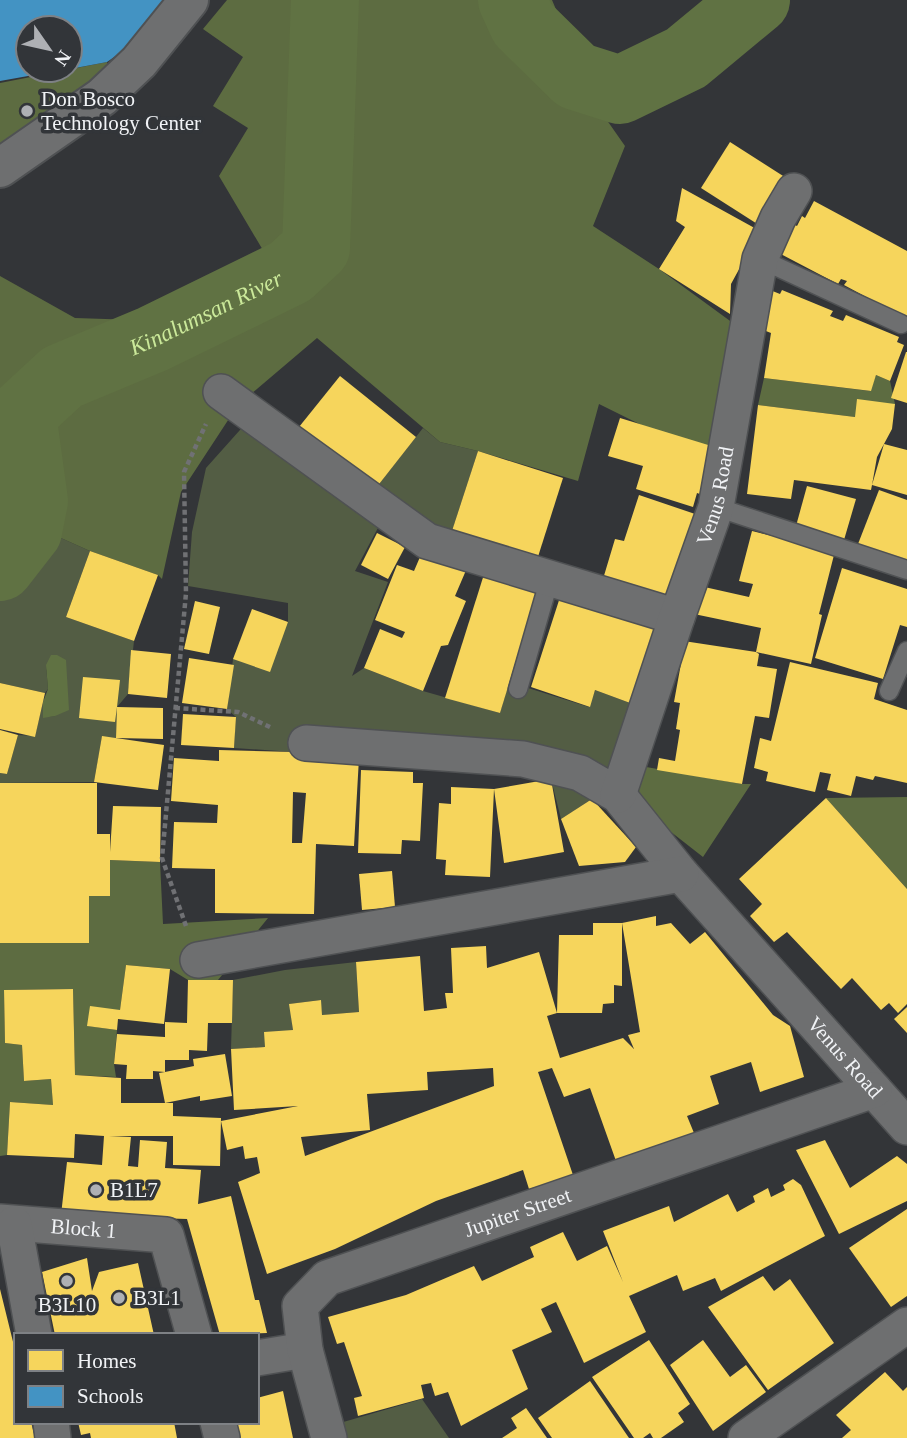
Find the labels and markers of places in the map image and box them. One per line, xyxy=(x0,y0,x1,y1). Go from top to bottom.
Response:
place label: Don Bosco Technology Center xyxy=(41,87,201,135)
marker: Don Bosco Technology Center xyxy=(19,103,35,119)
place label: B1L7 xyxy=(110,1178,158,1202)
marker: B1L7 xyxy=(88,1182,104,1198)
marker: B3L10 xyxy=(59,1273,75,1289)
place label: B3L1 xyxy=(133,1286,181,1310)
marker: B3L1 xyxy=(111,1290,127,1306)
place label: B3L10 xyxy=(38,1293,96,1317)

